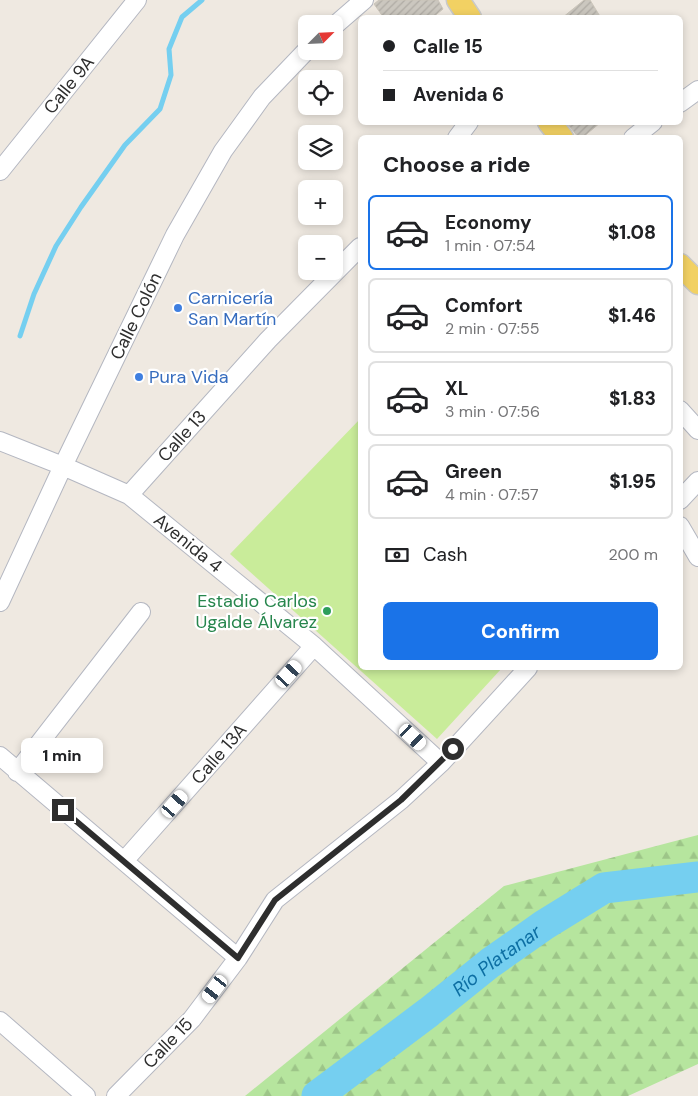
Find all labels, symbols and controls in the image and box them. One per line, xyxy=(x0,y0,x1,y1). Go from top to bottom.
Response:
north arrow xyxy=(298,15,342,60)
map controls xyxy=(298,15,343,280)
text: Calle 15 xyxy=(413,34,483,59)
street label: Calle 9A xyxy=(38,51,100,119)
button: locate xyxy=(298,70,343,115)
text: Avenida 6 xyxy=(413,82,504,107)
button: layers xyxy=(298,125,343,170)
text: Choose a ride xyxy=(383,150,531,179)
button: + xyxy=(298,180,343,225)
icon: car xyxy=(385,210,430,255)
text: Economy xyxy=(445,210,532,235)
text: $1.08 xyxy=(608,220,656,245)
button: − xyxy=(298,235,343,280)
text: 1 min · 07:54 xyxy=(445,235,535,256)
street label: Calle Colón xyxy=(105,268,167,364)
place label: Carnicería San Martín xyxy=(188,286,276,331)
icon: car xyxy=(385,293,430,338)
text: Comfort xyxy=(445,293,523,318)
marker: Carnicería San Martín xyxy=(172,302,184,314)
text: $1.46 xyxy=(608,303,656,328)
text: 2 min · 07:55 xyxy=(445,318,539,339)
place label: Pura Vida xyxy=(149,365,228,389)
marker: Pura Vida xyxy=(133,371,145,383)
icon: car xyxy=(385,376,430,421)
text: XL xyxy=(445,376,468,401)
text: $1.83 xyxy=(609,386,656,411)
text: 3 min · 07:56 xyxy=(445,401,540,422)
street label: Calle 13 xyxy=(152,405,212,467)
icon: car xyxy=(385,459,430,504)
text: Green xyxy=(445,459,502,484)
text: $1.95 xyxy=(609,469,656,494)
text: 4 min · 07:57 xyxy=(445,484,538,505)
street label: Avenida 4 xyxy=(149,508,227,578)
icon: cash xyxy=(383,541,411,569)
text: Cash xyxy=(423,542,467,567)
text: 200 m xyxy=(609,544,658,565)
place label: Estadio Carlos Ugalde Álvarez xyxy=(195,589,317,634)
button: Confirm xyxy=(383,602,658,660)
marker: Estadio Carlos Ugalde Álvarez xyxy=(321,605,333,617)
car xyxy=(273,658,304,690)
street label: Calle 13A xyxy=(186,718,252,790)
car xyxy=(396,721,429,753)
callout: 1 min xyxy=(22,738,104,772)
route start xyxy=(442,738,464,760)
text: 1 min xyxy=(42,745,82,766)
car xyxy=(159,788,190,820)
route end xyxy=(52,799,74,821)
water label: Río Platanar xyxy=(447,919,546,1002)
car xyxy=(199,973,230,1005)
street label: Calle 15 xyxy=(138,1012,198,1074)

